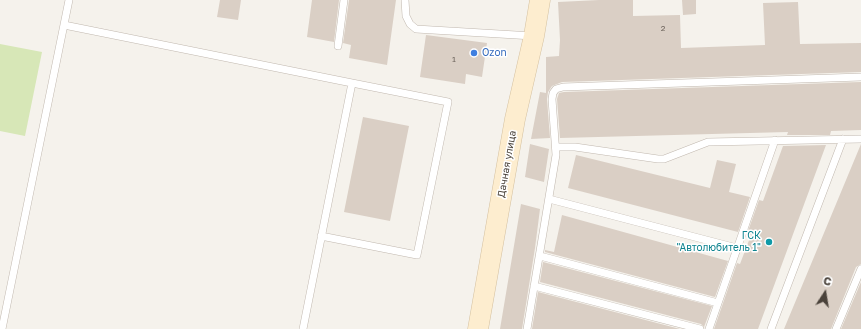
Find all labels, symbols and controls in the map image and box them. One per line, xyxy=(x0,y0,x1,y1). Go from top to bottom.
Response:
house number: 2 xyxy=(661,23,665,33)
place label: Ozon xyxy=(482,47,507,59)
marker: Ozon xyxy=(469,48,479,58)
house number: 1 xyxy=(452,54,456,64)
street label: Дачная улица xyxy=(495,130,519,198)
place label: ГСК "Автолюбитель 1" xyxy=(676,230,761,254)
marker: ГСК "Автолюбитель 1" xyxy=(764,237,774,247)
north arrow xyxy=(805,273,845,313)
text: С xyxy=(822,274,833,288)

